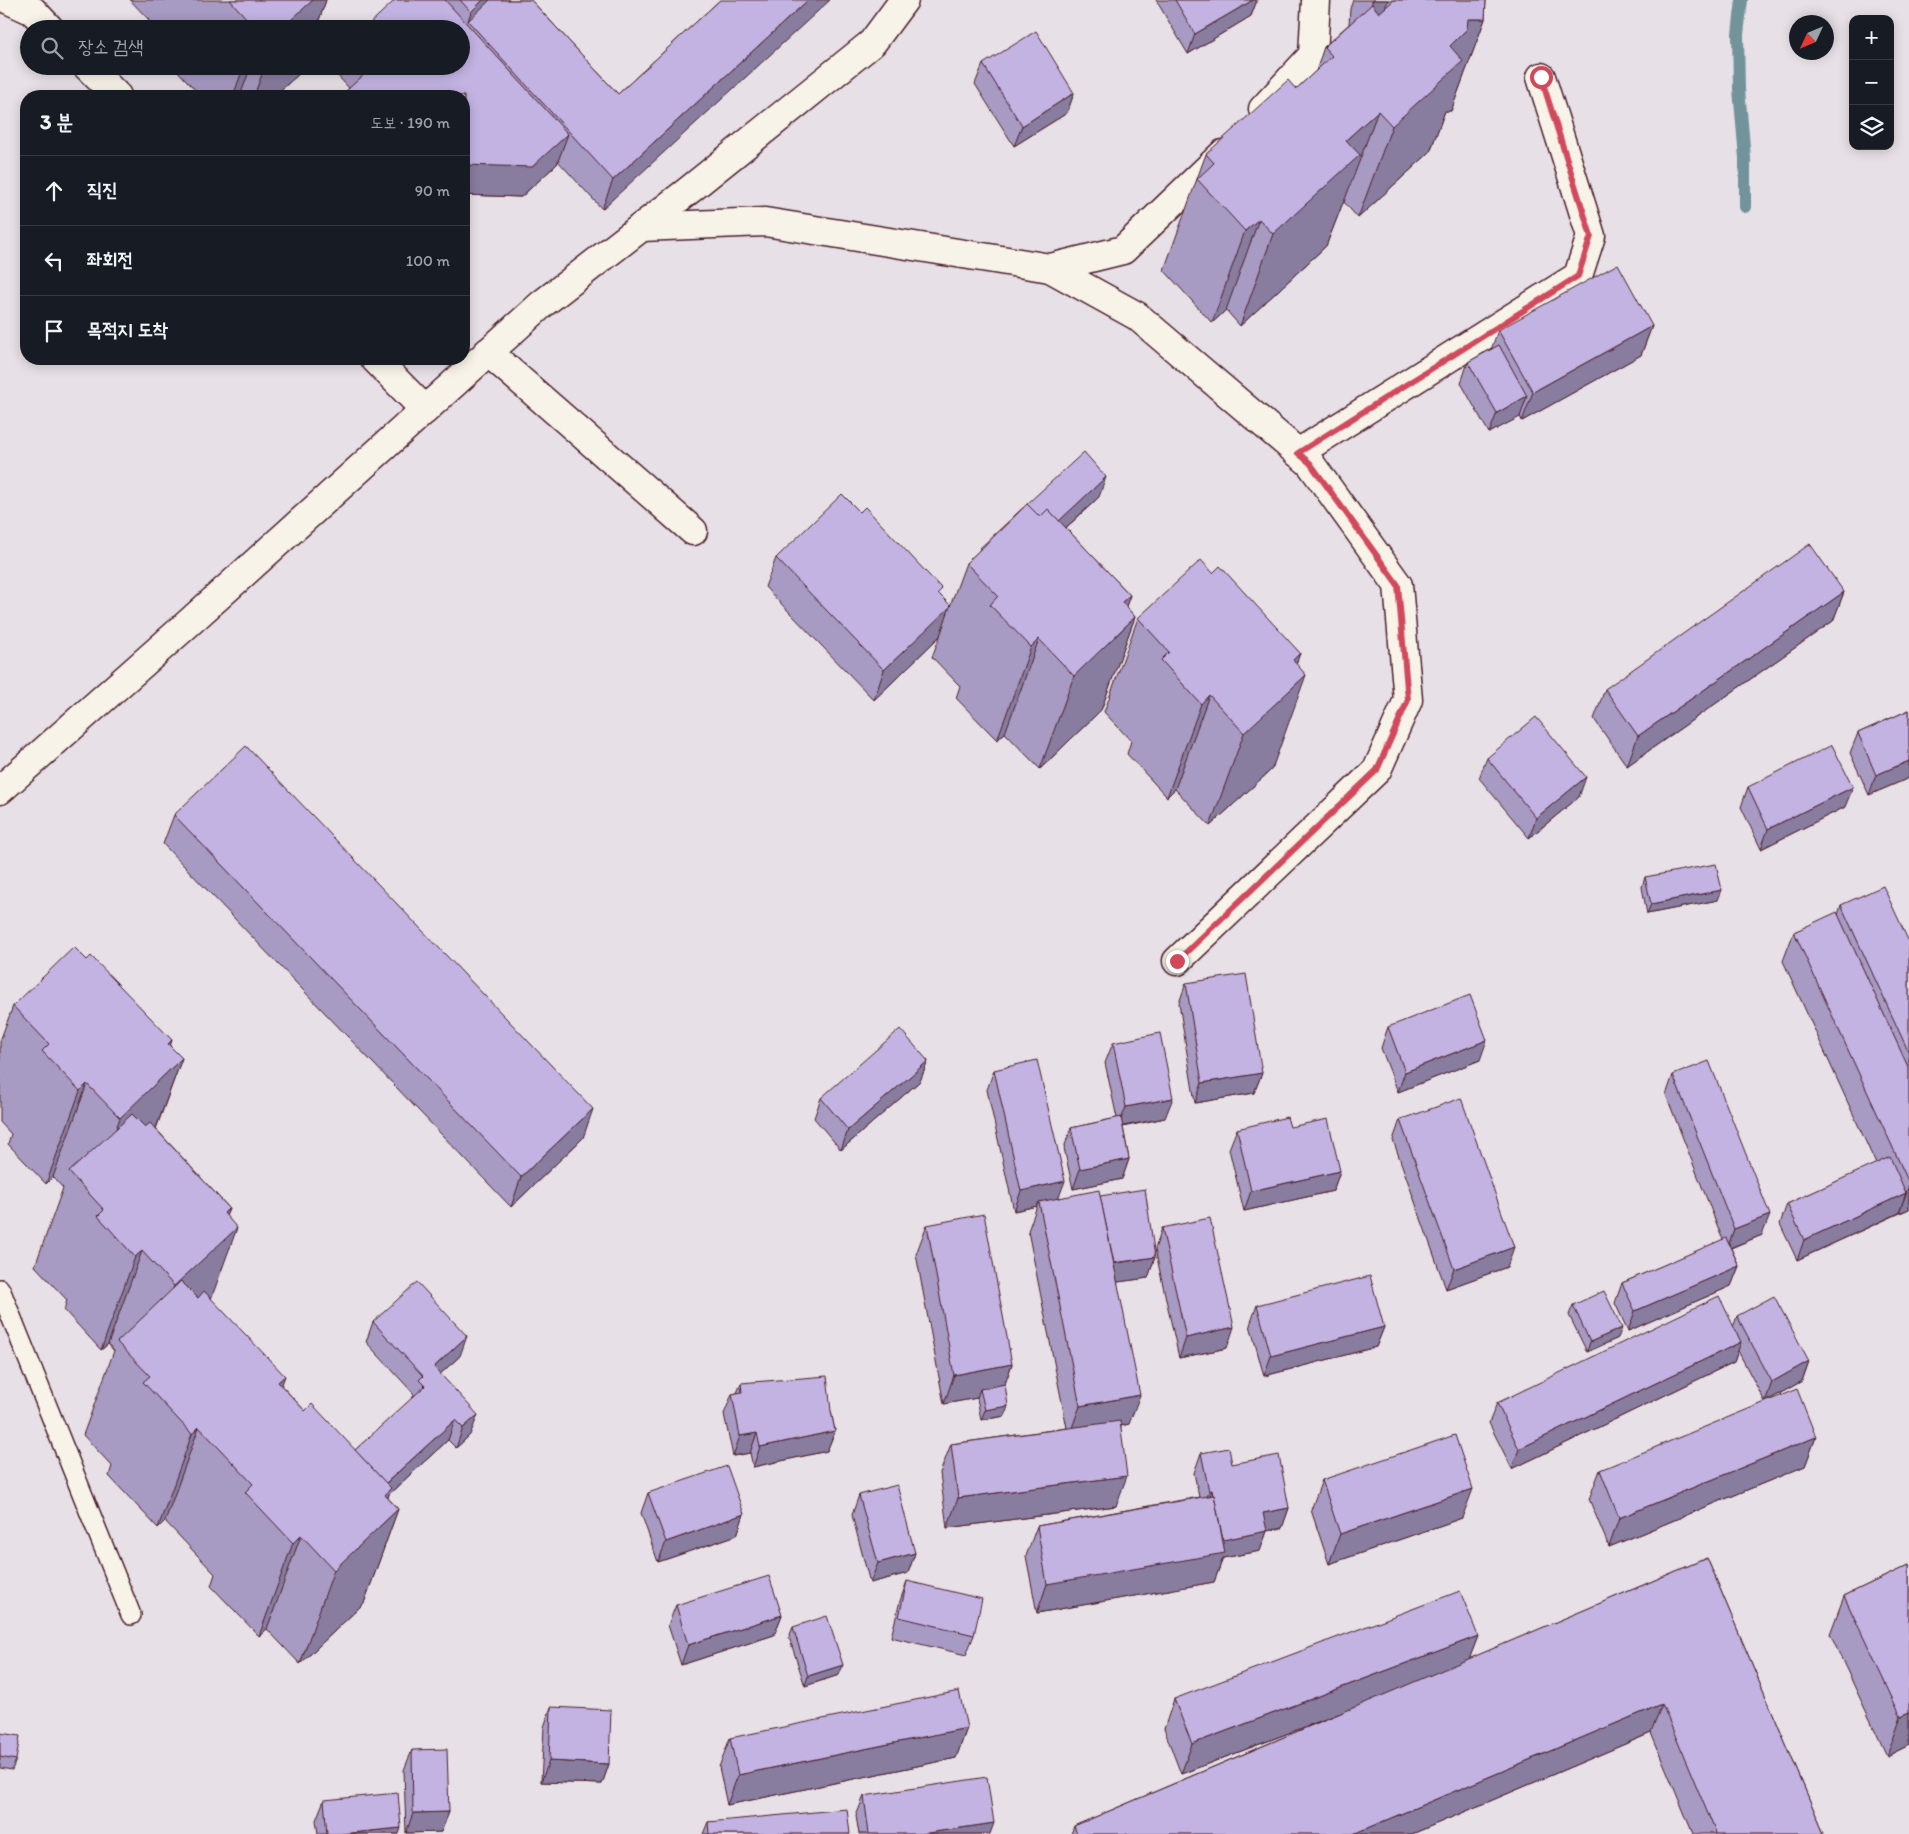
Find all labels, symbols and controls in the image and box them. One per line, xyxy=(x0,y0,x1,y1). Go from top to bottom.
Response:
north arrow xyxy=(1789,15,1834,60)
map controls xyxy=(1849,15,1894,150)
button: + xyxy=(1849,15,1894,60)
search box xyxy=(20,20,470,75)
icon: search xyxy=(38,34,66,62)
text: 장소 검색 xyxy=(78,35,143,58)
button: − xyxy=(1849,60,1894,105)
route start xyxy=(1530,66,1553,89)
button: layers xyxy=(1849,105,1894,150)
text: 3 분 xyxy=(40,109,73,134)
text: 도보 · 190 m xyxy=(371,113,450,132)
icon: ahead xyxy=(40,177,68,205)
text: 직진 xyxy=(87,178,118,201)
text: 90 m xyxy=(415,181,450,200)
icon: left xyxy=(40,247,68,275)
text: 좌회전 xyxy=(87,248,133,271)
text: 100 m xyxy=(406,251,450,270)
icon: arrive xyxy=(40,317,68,345)
text: 목적지 도착 xyxy=(87,318,168,341)
route end xyxy=(1166,950,1189,973)

